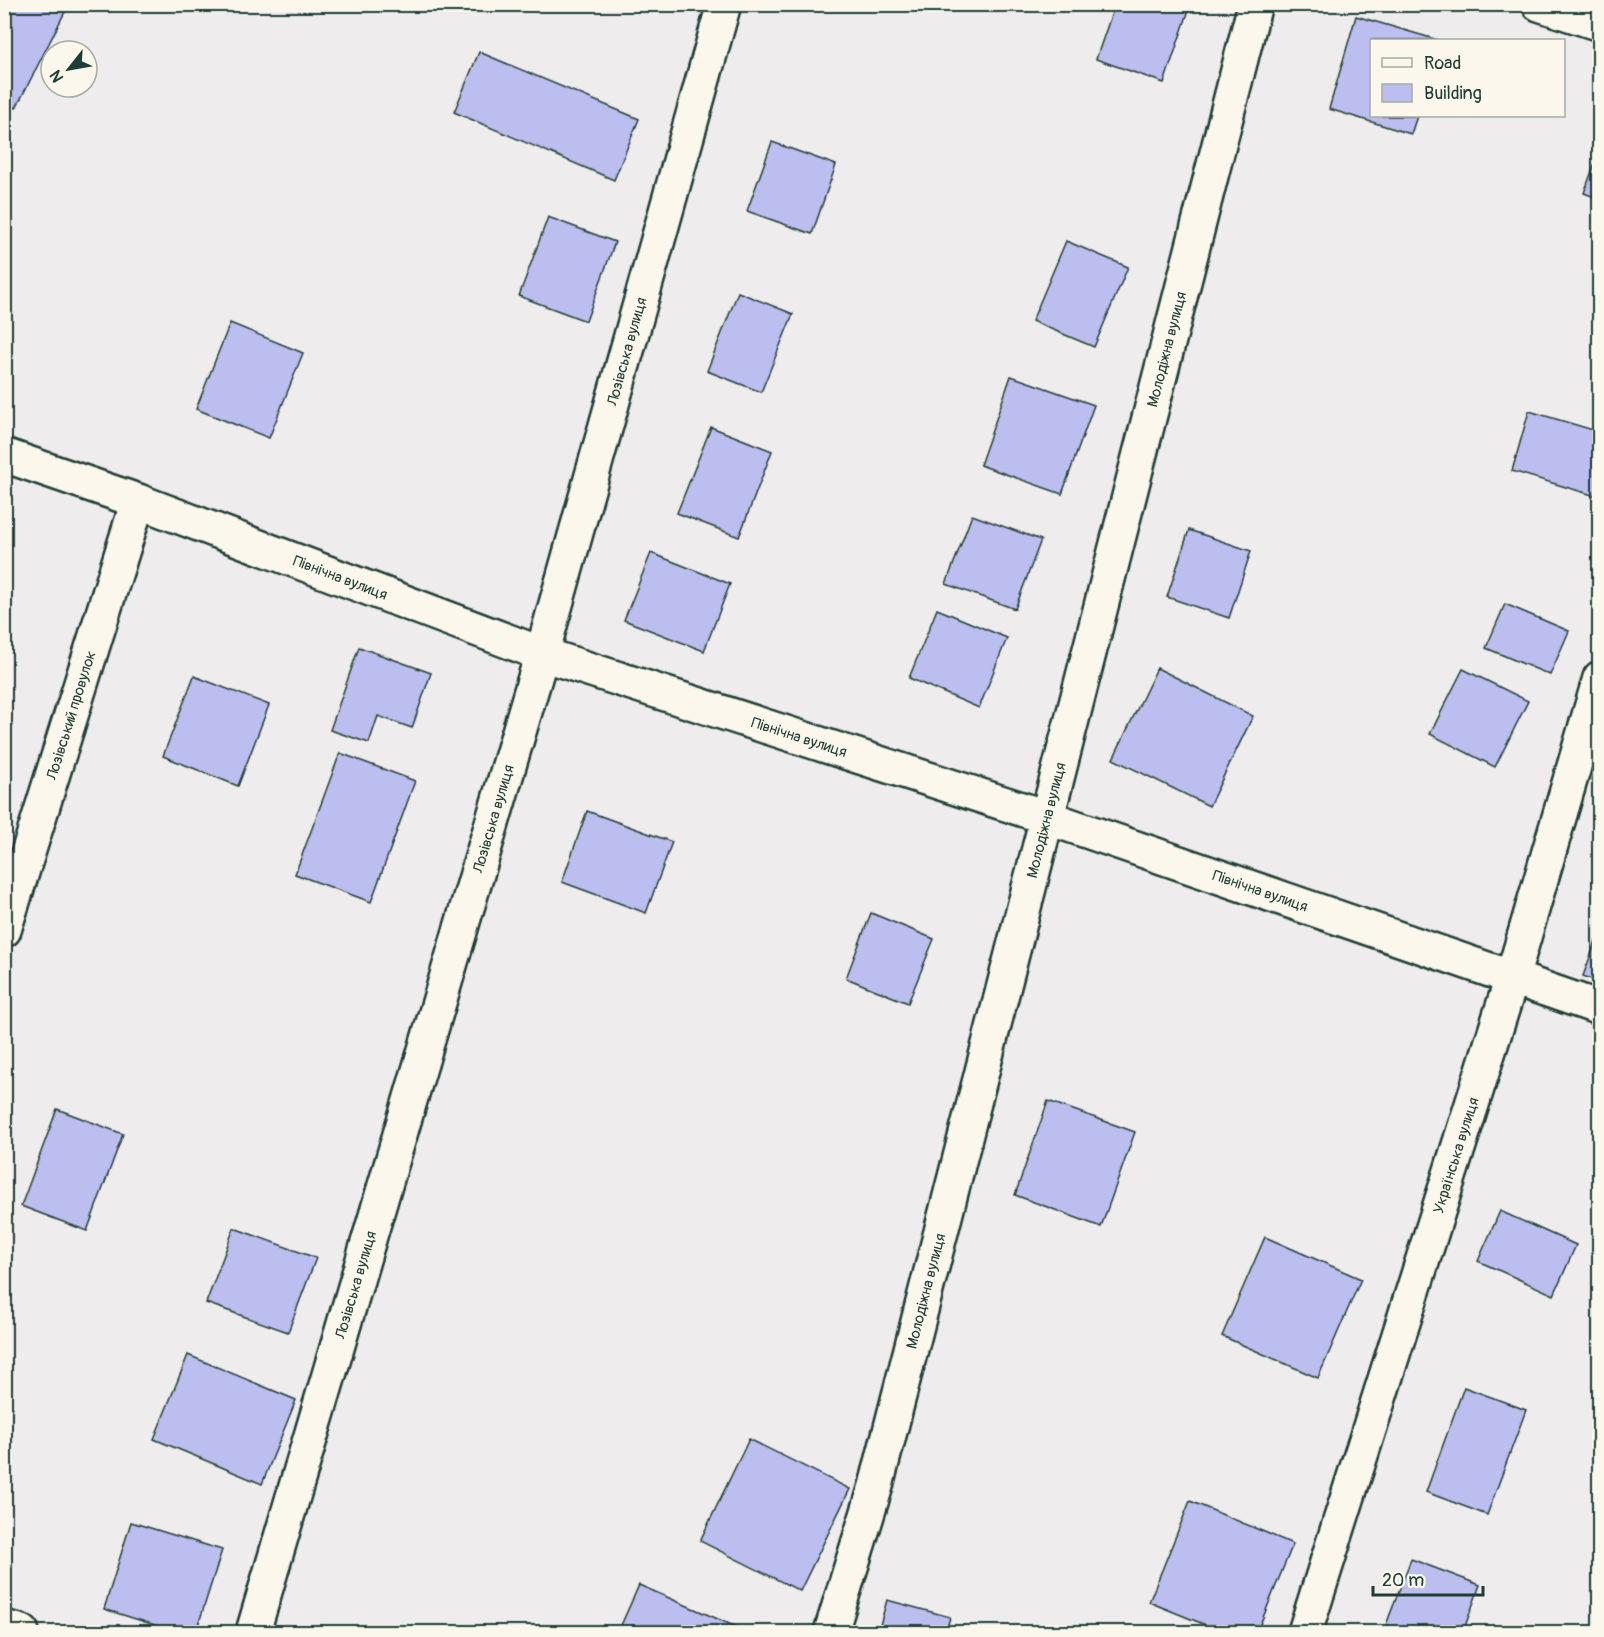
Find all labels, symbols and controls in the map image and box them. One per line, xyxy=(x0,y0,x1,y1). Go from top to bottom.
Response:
north arrow xyxy=(39,39,99,99)
legend xyxy=(1370,39,1565,117)
text: Road xyxy=(1424,52,1461,75)
text: N xyxy=(46,66,68,86)
text: Building xyxy=(1424,82,1482,105)
street label: Молодіжна вулиця xyxy=(1143,289,1191,409)
street label: Лозівська вулиця xyxy=(602,295,651,409)
street label: Північна вулиця xyxy=(290,551,390,604)
street label: Лозівський провулок xyxy=(42,648,100,783)
street label: Північна вулиця xyxy=(749,713,849,762)
street label: Молодіжна вулиця xyxy=(1022,760,1070,880)
street label: Лозівська вулиця xyxy=(468,762,518,876)
street label: Північна вулиця xyxy=(1210,866,1310,916)
street label: Українська вулиця xyxy=(1429,1095,1483,1216)
street label: Лозівська вулиця xyxy=(330,1229,381,1342)
street label: Молодіжна вулиця xyxy=(902,1231,950,1351)
scale bar xyxy=(1373,1559,1482,1597)
text: 20 m xyxy=(1382,1569,1424,1592)

